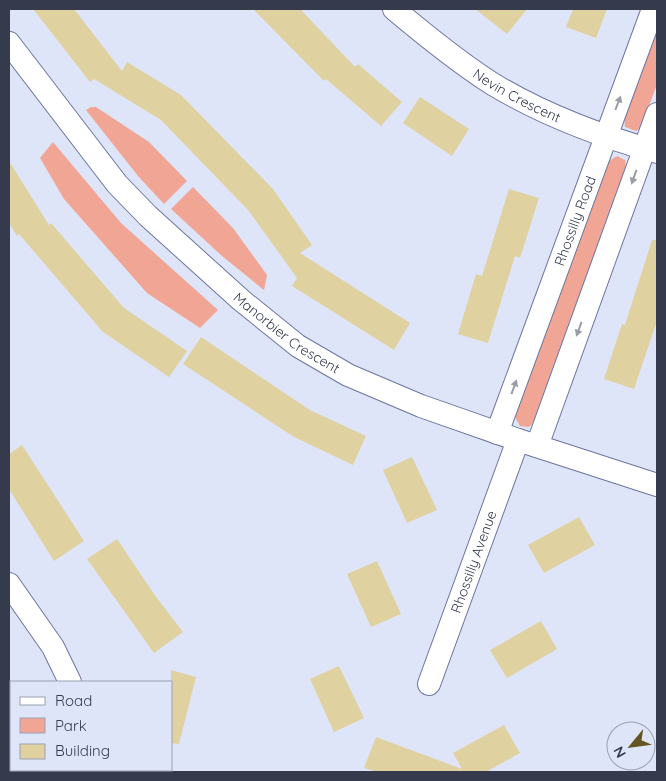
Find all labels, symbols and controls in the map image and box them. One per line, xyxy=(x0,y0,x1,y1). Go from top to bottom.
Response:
street label: Nevin Crescent xyxy=(470,65,564,127)
one-way arrow xyxy=(614,96,622,110)
one-way arrow xyxy=(630,169,637,184)
street label: Rhossilly Road xyxy=(550,173,600,268)
street label: Manorbier Crescent xyxy=(230,288,343,377)
one-way arrow xyxy=(575,322,582,337)
one-way arrow xyxy=(510,379,518,394)
street label: Rhossilly Avenue xyxy=(447,508,501,616)
legend xyxy=(10,681,172,771)
text: Road xyxy=(55,691,92,710)
text: Park xyxy=(55,716,87,735)
north arrow xyxy=(606,721,656,771)
text: Building xyxy=(55,741,110,760)
text: N xyxy=(609,743,630,761)

